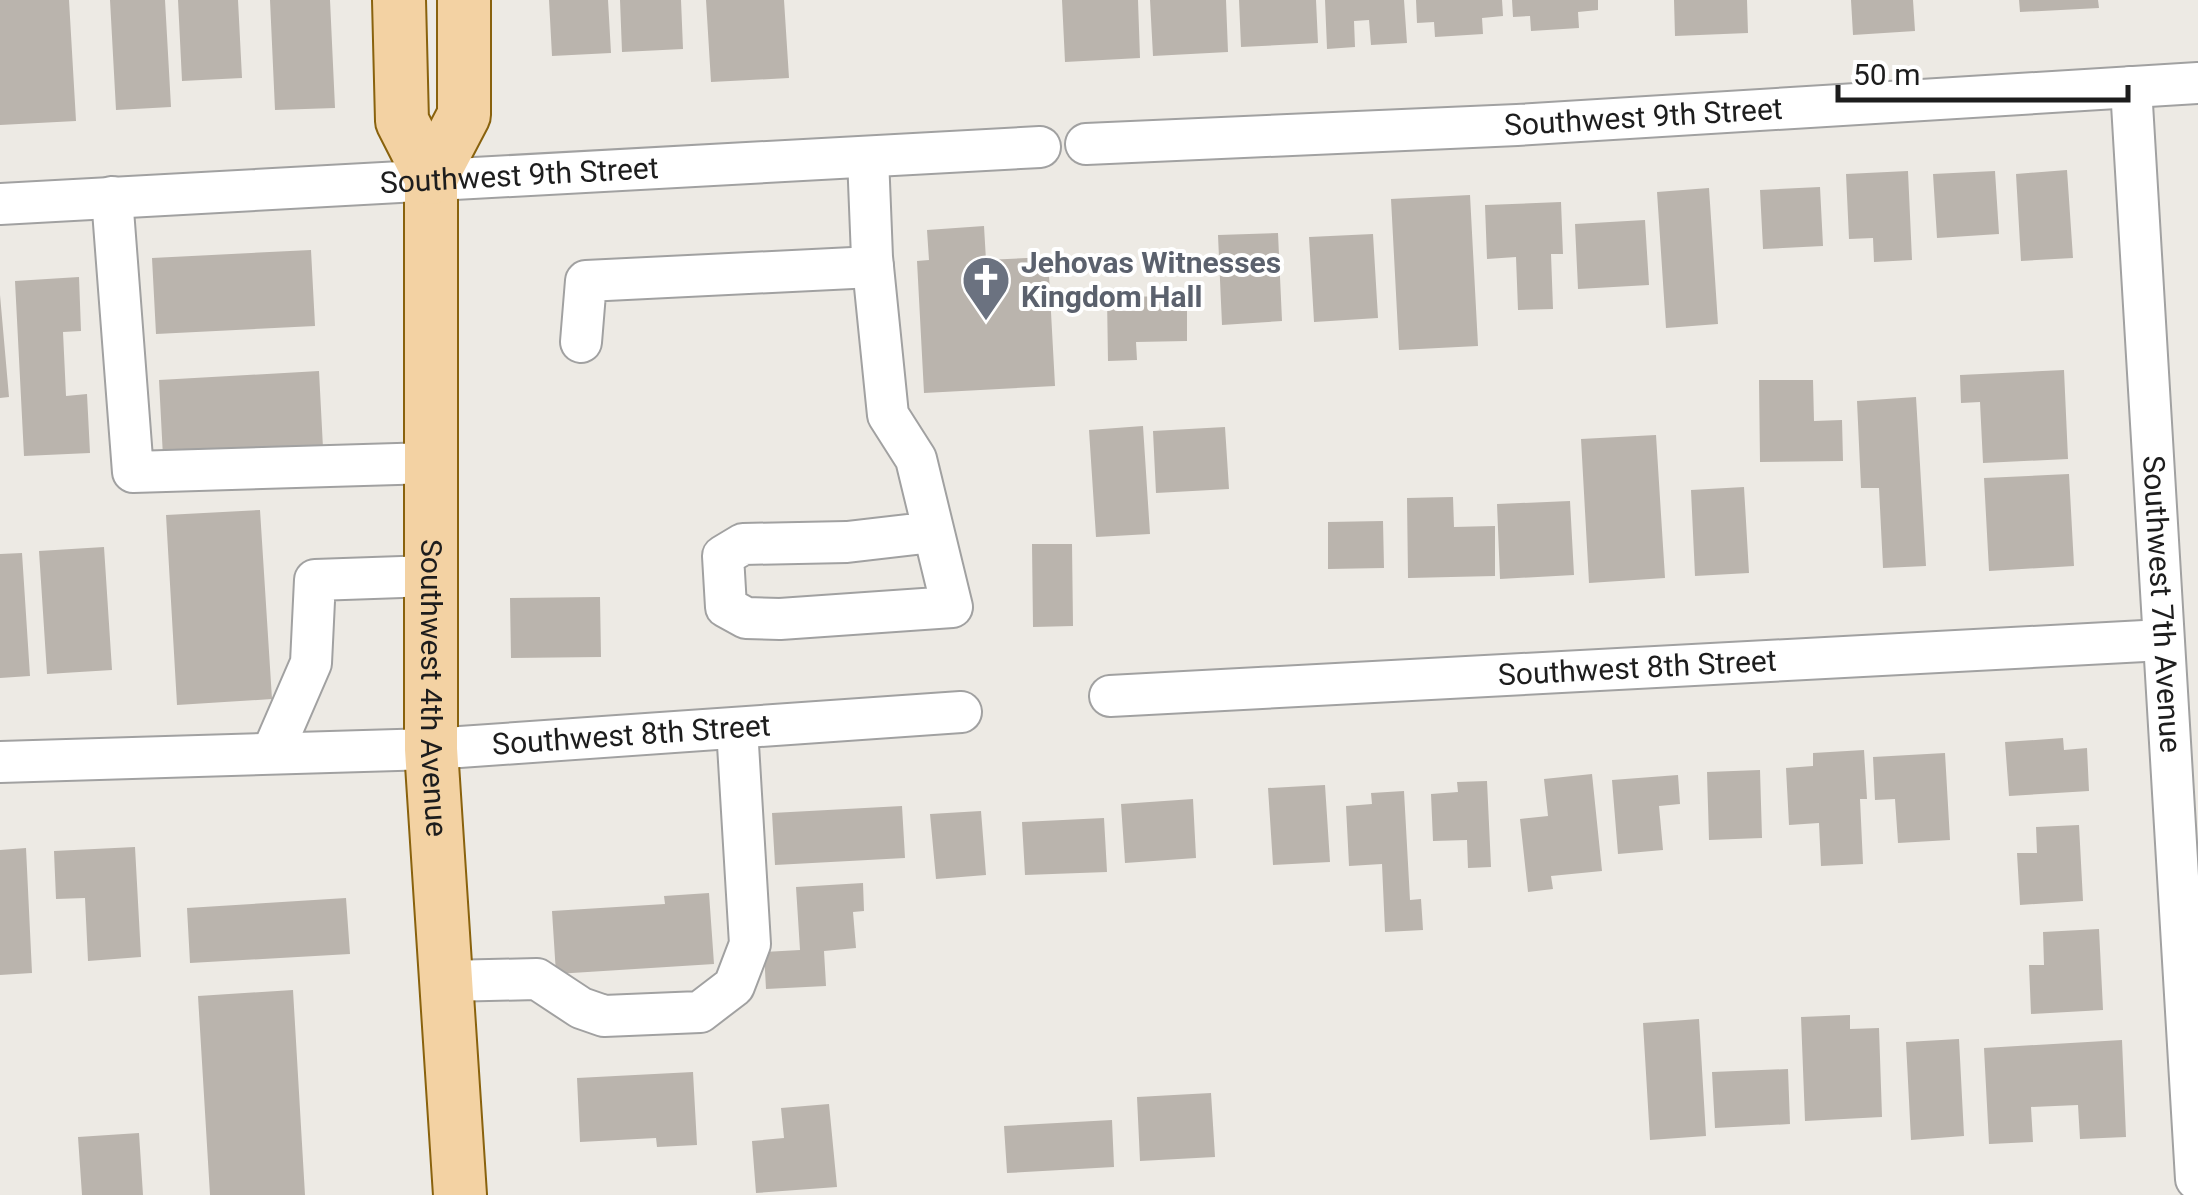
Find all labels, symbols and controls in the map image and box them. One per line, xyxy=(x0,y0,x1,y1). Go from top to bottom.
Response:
scale bar xyxy=(1838,40,2128,102)
text: 50 m xyxy=(1853,57,1920,92)
street label: Southwest 9th Street xyxy=(1503,91,1784,143)
street label: Southwest 9th Street xyxy=(379,150,659,200)
place label: Jehovas Witnesses Kingdom Hall xyxy=(1021,245,1281,314)
church icon: Jehovas Witnesses Kingdom Hall xyxy=(960,254,1012,322)
street label: Southwest 7th Avenue xyxy=(2136,454,2189,754)
street label: Southwest 4th Avenue xyxy=(414,539,455,838)
street label: Southwest 8th Street xyxy=(1497,643,1777,692)
street label: Southwest 8th Street xyxy=(491,707,772,762)

